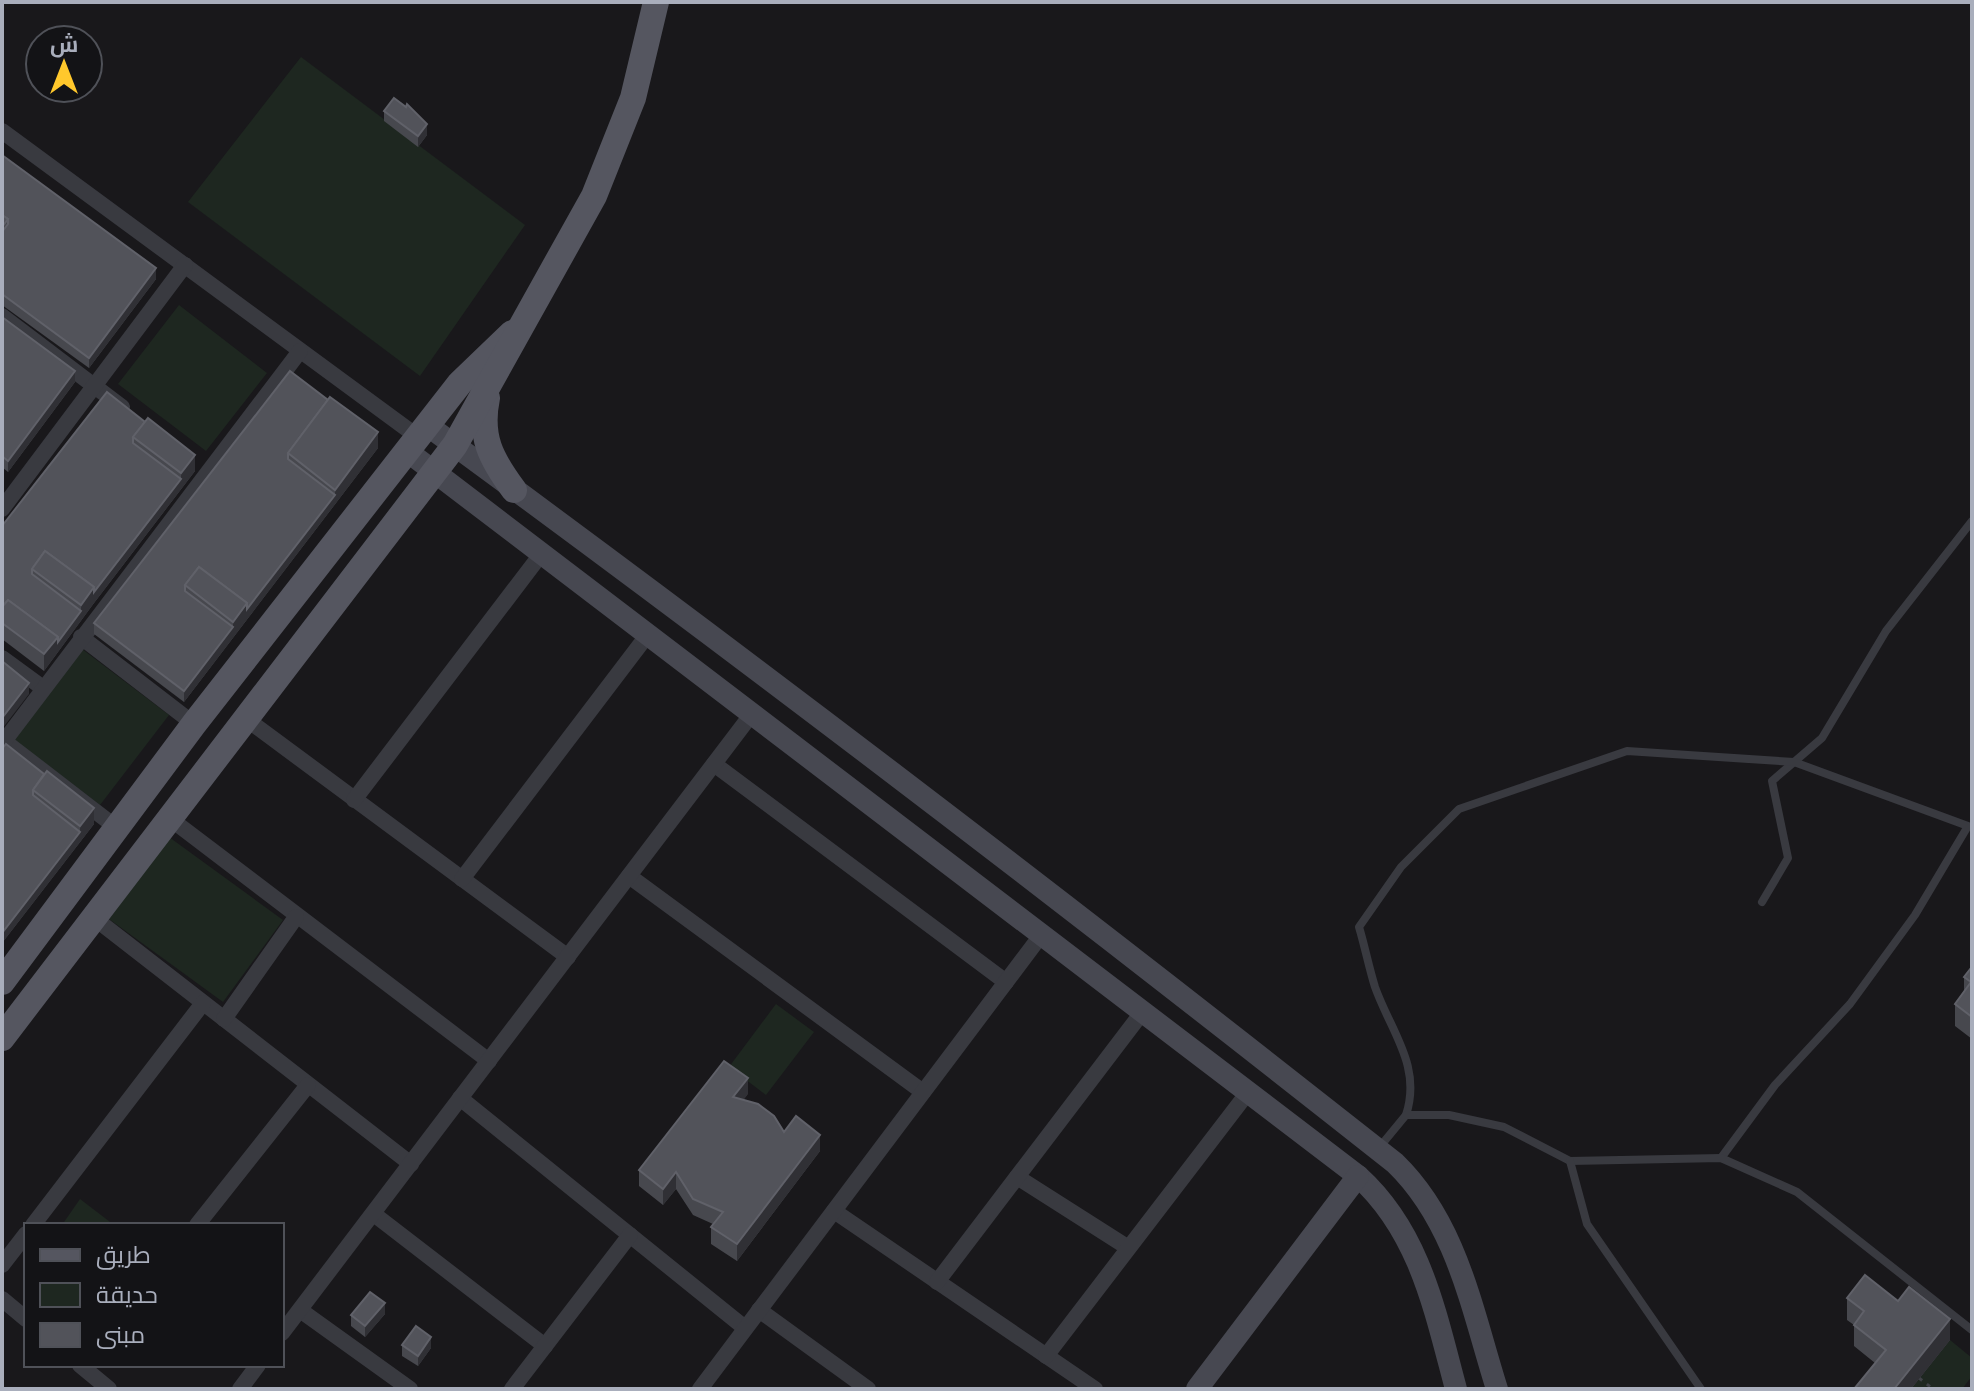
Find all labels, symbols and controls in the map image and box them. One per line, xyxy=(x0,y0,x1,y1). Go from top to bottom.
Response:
north arrow xyxy=(24,24,104,104)
text: ش xyxy=(50,33,78,60)
legend xyxy=(24,1223,284,1367)
text: طريق xyxy=(96,1242,151,1272)
text: حديقة xyxy=(96,1282,158,1312)
text: مبنى xyxy=(96,1322,145,1352)

